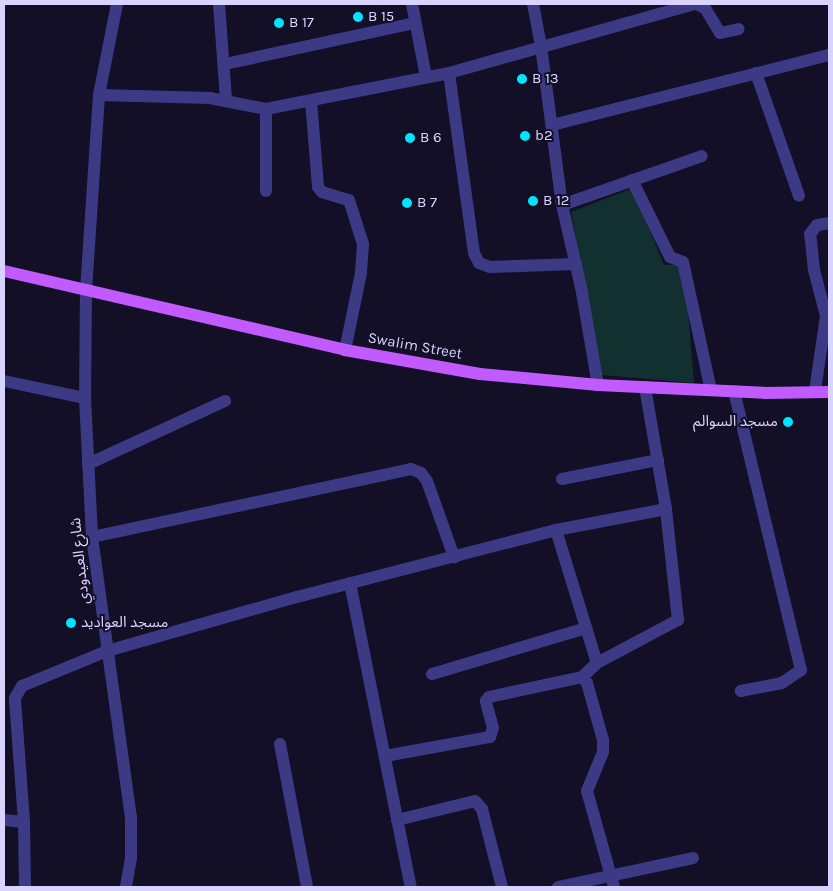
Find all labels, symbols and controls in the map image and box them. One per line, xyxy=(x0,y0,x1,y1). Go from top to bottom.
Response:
place label: B 15 xyxy=(368,8,394,26)
marker: B 15 xyxy=(352,11,364,23)
place label: B 17 xyxy=(289,14,314,32)
marker: B 17 xyxy=(273,17,285,29)
place label: B 13 xyxy=(532,70,559,88)
marker: B 13 xyxy=(516,73,528,85)
place label: b2 xyxy=(535,127,553,145)
place label: B 6 xyxy=(420,129,441,147)
marker: b2 xyxy=(519,130,531,142)
marker: B 6 xyxy=(404,132,416,144)
place label: B 12 xyxy=(543,192,570,210)
place label: B 7 xyxy=(417,194,437,212)
marker: B 12 xyxy=(527,195,539,207)
marker: B 7 xyxy=(401,197,413,209)
street label: Swalim Street xyxy=(366,329,464,363)
place label: مسجد السوالم xyxy=(693,413,778,431)
marker: مسجد السوالم xyxy=(782,416,794,428)
street label: شارع العيدودي xyxy=(67,517,93,605)
place label: مسجد العواديد xyxy=(81,614,168,632)
marker: مسجد العواديد xyxy=(65,617,77,629)

